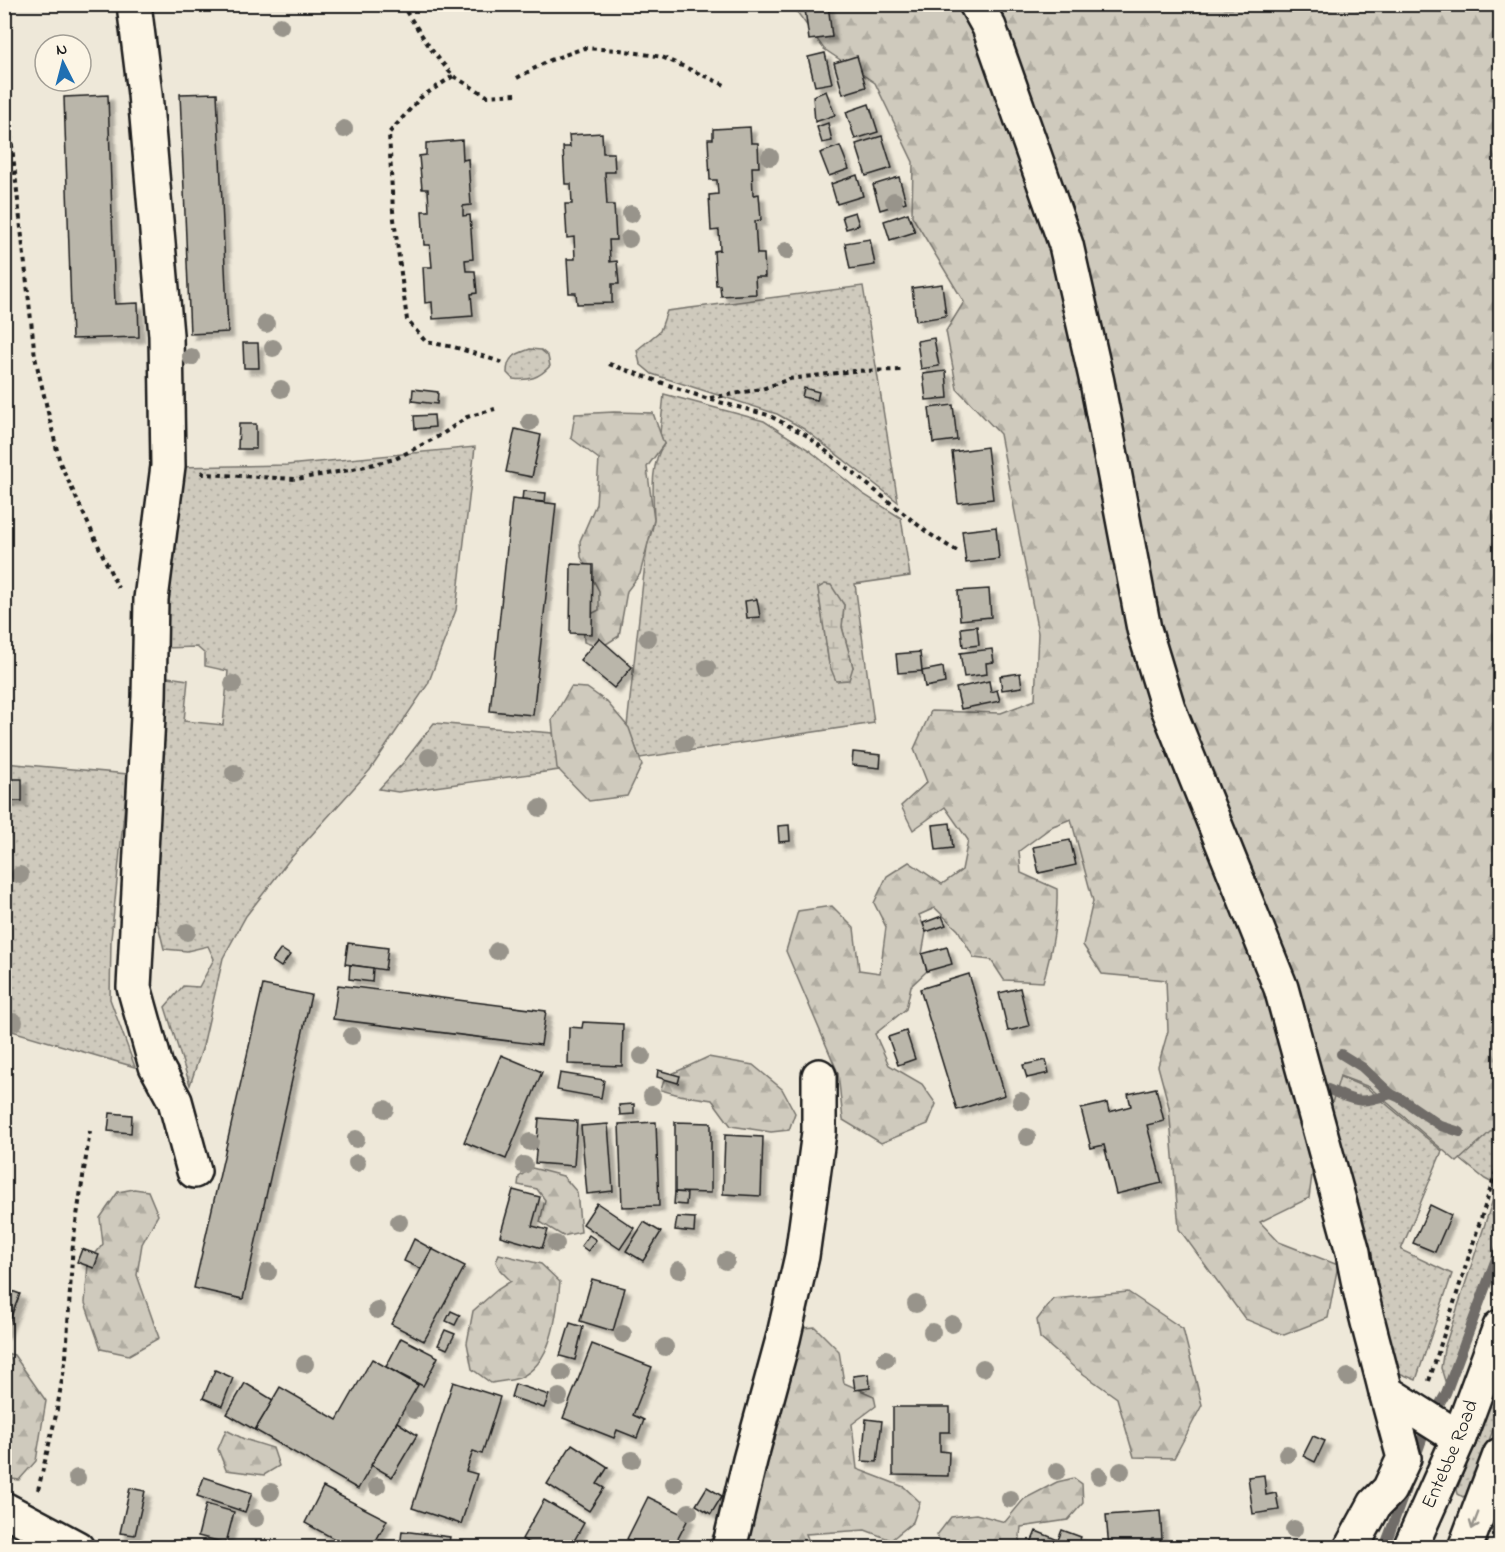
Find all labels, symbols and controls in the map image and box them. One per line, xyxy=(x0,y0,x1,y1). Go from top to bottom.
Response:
north arrow xyxy=(33,33,93,93)
text: N xyxy=(55,38,68,63)
street label: Entebbe Road xyxy=(1415,1396,1486,1514)
one-way arrow xyxy=(1469,1511,1480,1529)

